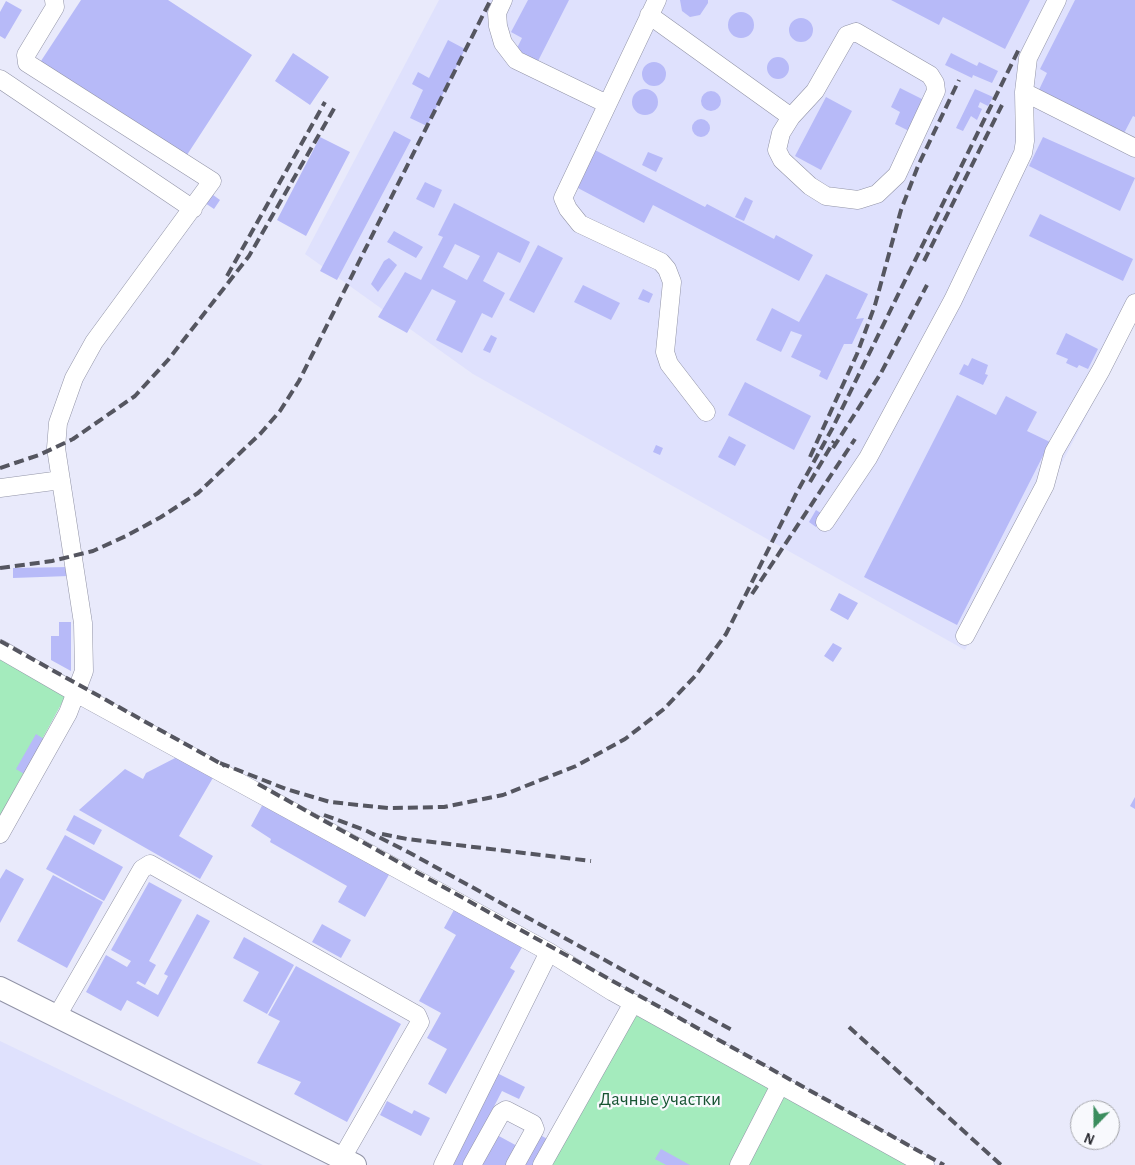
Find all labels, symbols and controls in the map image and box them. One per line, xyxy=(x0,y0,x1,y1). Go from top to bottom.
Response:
park label: Дачные участки xyxy=(599,1088,721,1110)
north arrow xyxy=(1070,1100,1120,1150)
text: N xyxy=(1083,1130,1097,1146)

